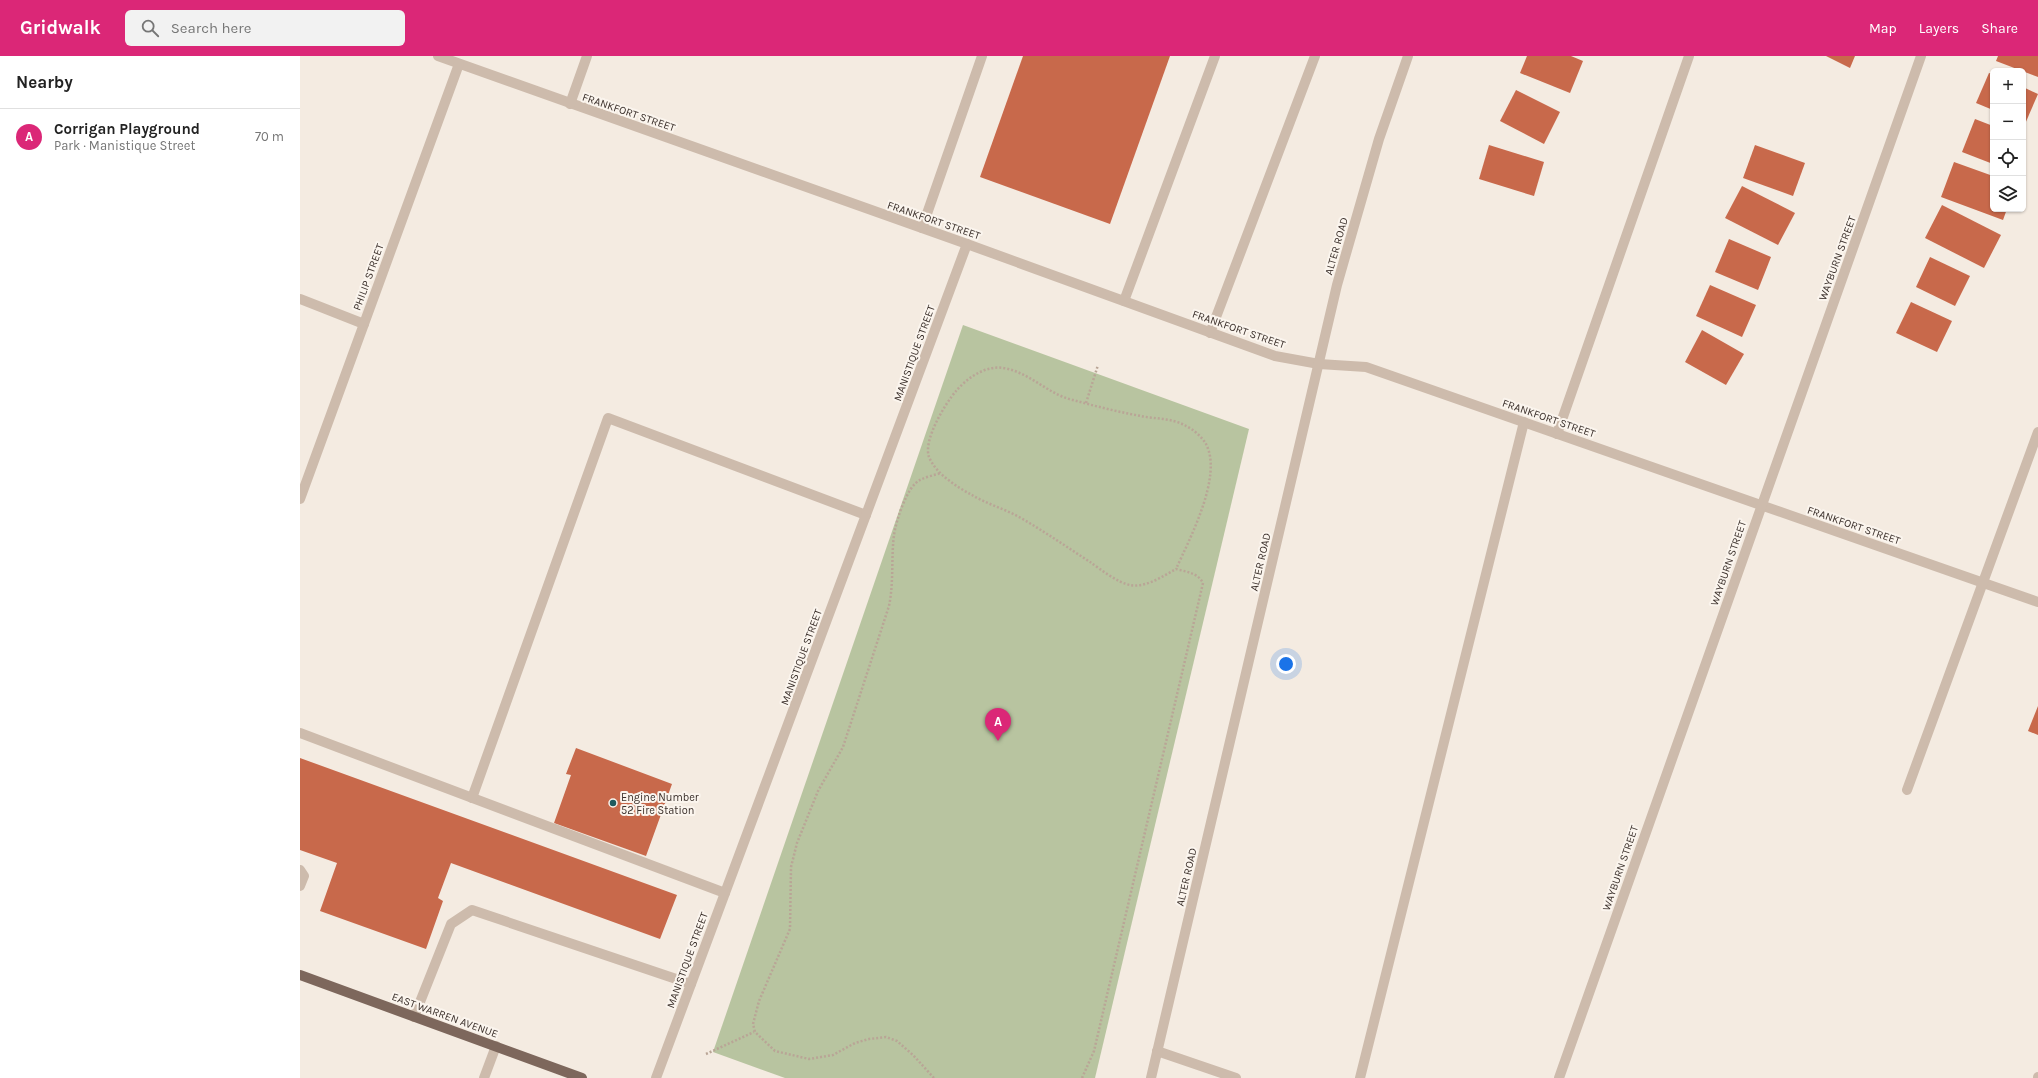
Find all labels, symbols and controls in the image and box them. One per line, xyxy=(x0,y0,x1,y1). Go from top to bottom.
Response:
search box xyxy=(125,10,405,46)
text: Gridwalk xyxy=(20,17,101,39)
icon: search xyxy=(139,17,161,39)
text: Search here xyxy=(171,19,251,37)
text: Map xyxy=(1869,20,1897,37)
text: Layers xyxy=(1919,20,1959,37)
text: Share xyxy=(1981,20,2018,37)
map controls xyxy=(1990,68,2026,212)
button: + xyxy=(1990,68,2026,104)
text: Nearby xyxy=(16,72,73,92)
street label: FRANKFORT STREET xyxy=(581,90,678,135)
button: − xyxy=(1990,104,2026,140)
text: Corrigan Playground xyxy=(54,120,200,138)
text: A xyxy=(25,129,33,144)
text: 70 m xyxy=(255,129,284,144)
text: Park · Manistique Street xyxy=(54,138,195,153)
button: locate xyxy=(1990,140,2026,176)
button: layers xyxy=(1990,176,2026,212)
street label: FRANKFORT STREET xyxy=(886,198,983,243)
street label: WAYBURN STREET xyxy=(1816,214,1859,302)
street label: ALTER ROAD xyxy=(1322,216,1351,276)
street label: PHILIP STREET xyxy=(350,242,387,312)
street label: MANISTIQUE STREET xyxy=(891,303,938,403)
street label: FRANKFORT STREET xyxy=(1191,307,1288,352)
street label: FRANKFORT STREET xyxy=(1501,396,1598,441)
street label: FRANKFORT STREET xyxy=(1806,503,1903,548)
street label: WAYBURN STREET xyxy=(1708,518,1749,607)
street label: ALTER ROAD xyxy=(1247,532,1274,593)
street label: MANISTIQUE STREET xyxy=(778,607,825,707)
your location xyxy=(1276,654,1296,674)
pin: A xyxy=(985,708,1011,741)
place label: Engine Number 52 Fire Station xyxy=(621,791,699,817)
marker: Engine Number 52 Fire Station xyxy=(608,798,618,808)
street label: WAYBURN STREET xyxy=(1600,823,1641,912)
street label: ALTER ROAD xyxy=(1173,847,1200,908)
street label: MANISTIQUE STREET xyxy=(664,910,711,1010)
street label: EAST WARREN AVENUE xyxy=(390,990,500,1041)

